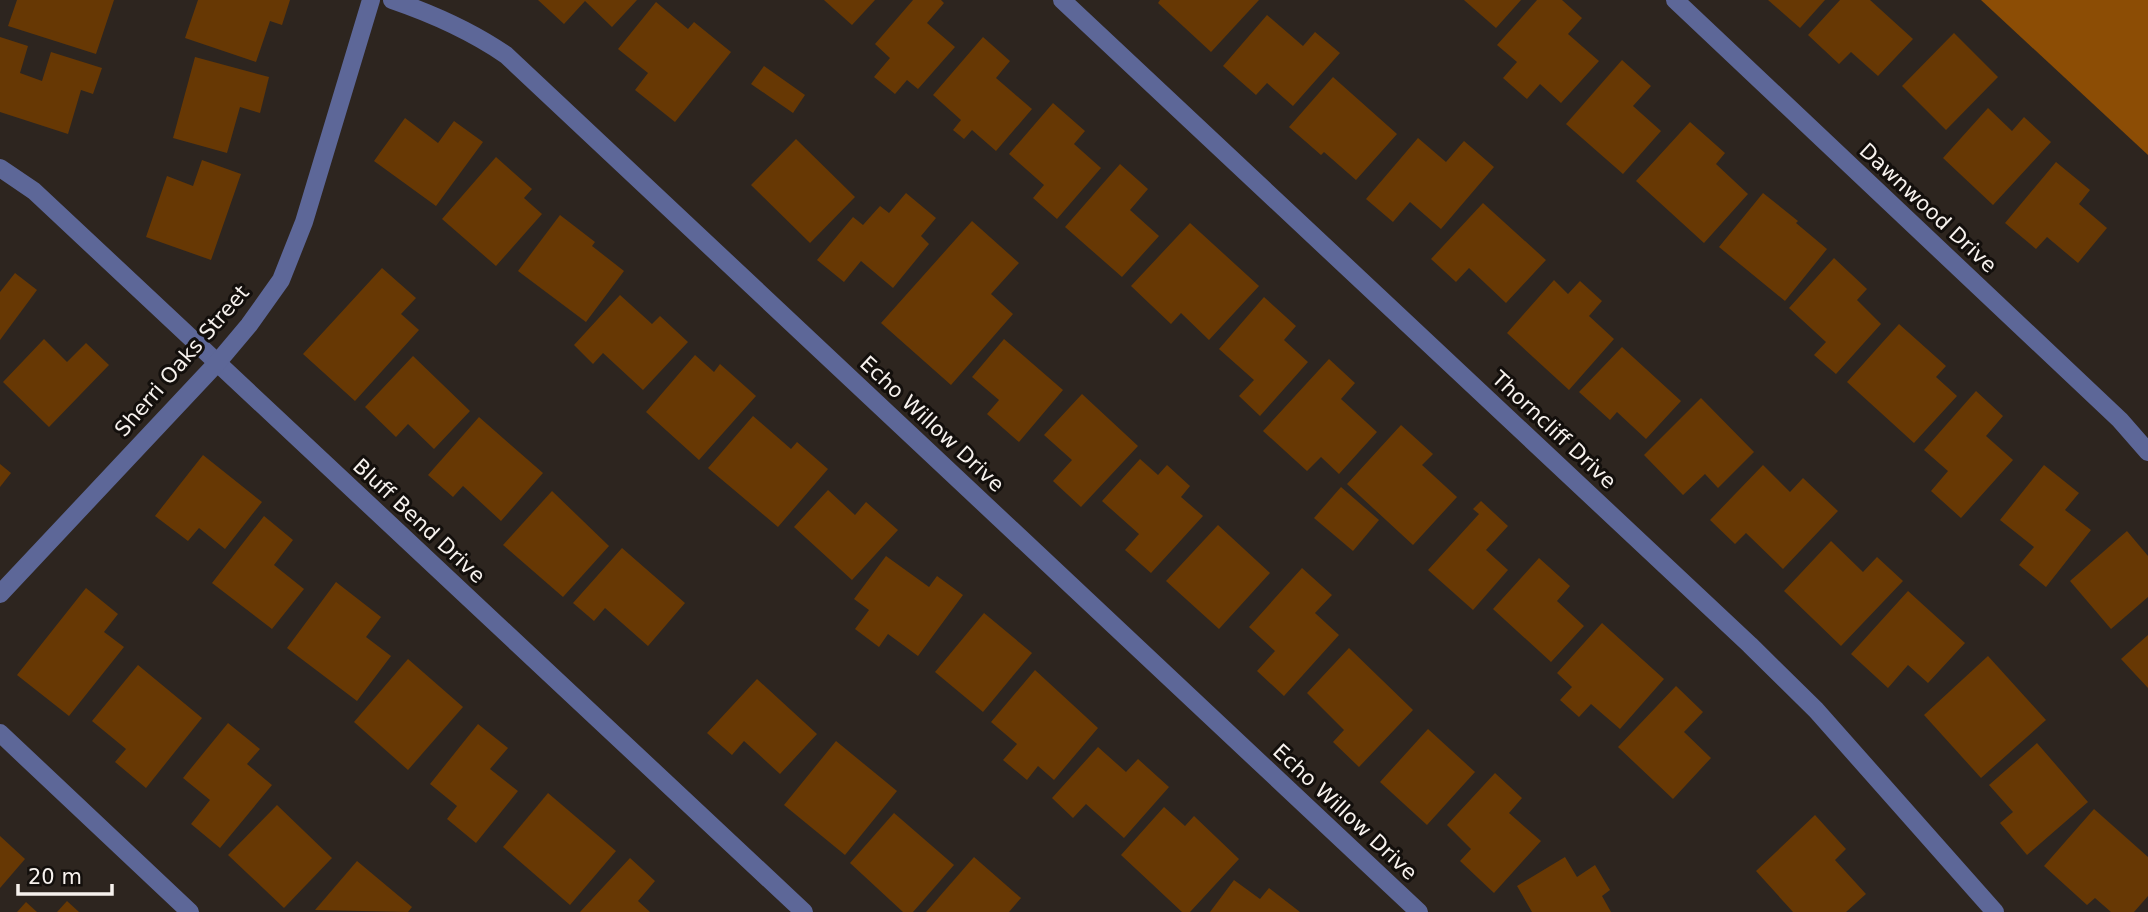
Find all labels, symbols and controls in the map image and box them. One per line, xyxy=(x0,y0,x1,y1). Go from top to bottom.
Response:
street label: Dawnwood Drive xyxy=(1855,138,2001,278)
street label: Sherri Oaks Street xyxy=(110,281,254,441)
street label: Echo Willow Drive xyxy=(855,351,1009,497)
street label: Thorncliff Drive xyxy=(1486,366,1621,494)
street label: Bluff Bend Drive xyxy=(348,454,490,588)
street label: Echo Willow Drive xyxy=(1268,739,1422,885)
scale bar xyxy=(18,852,112,896)
text: 20 m xyxy=(28,865,82,889)

